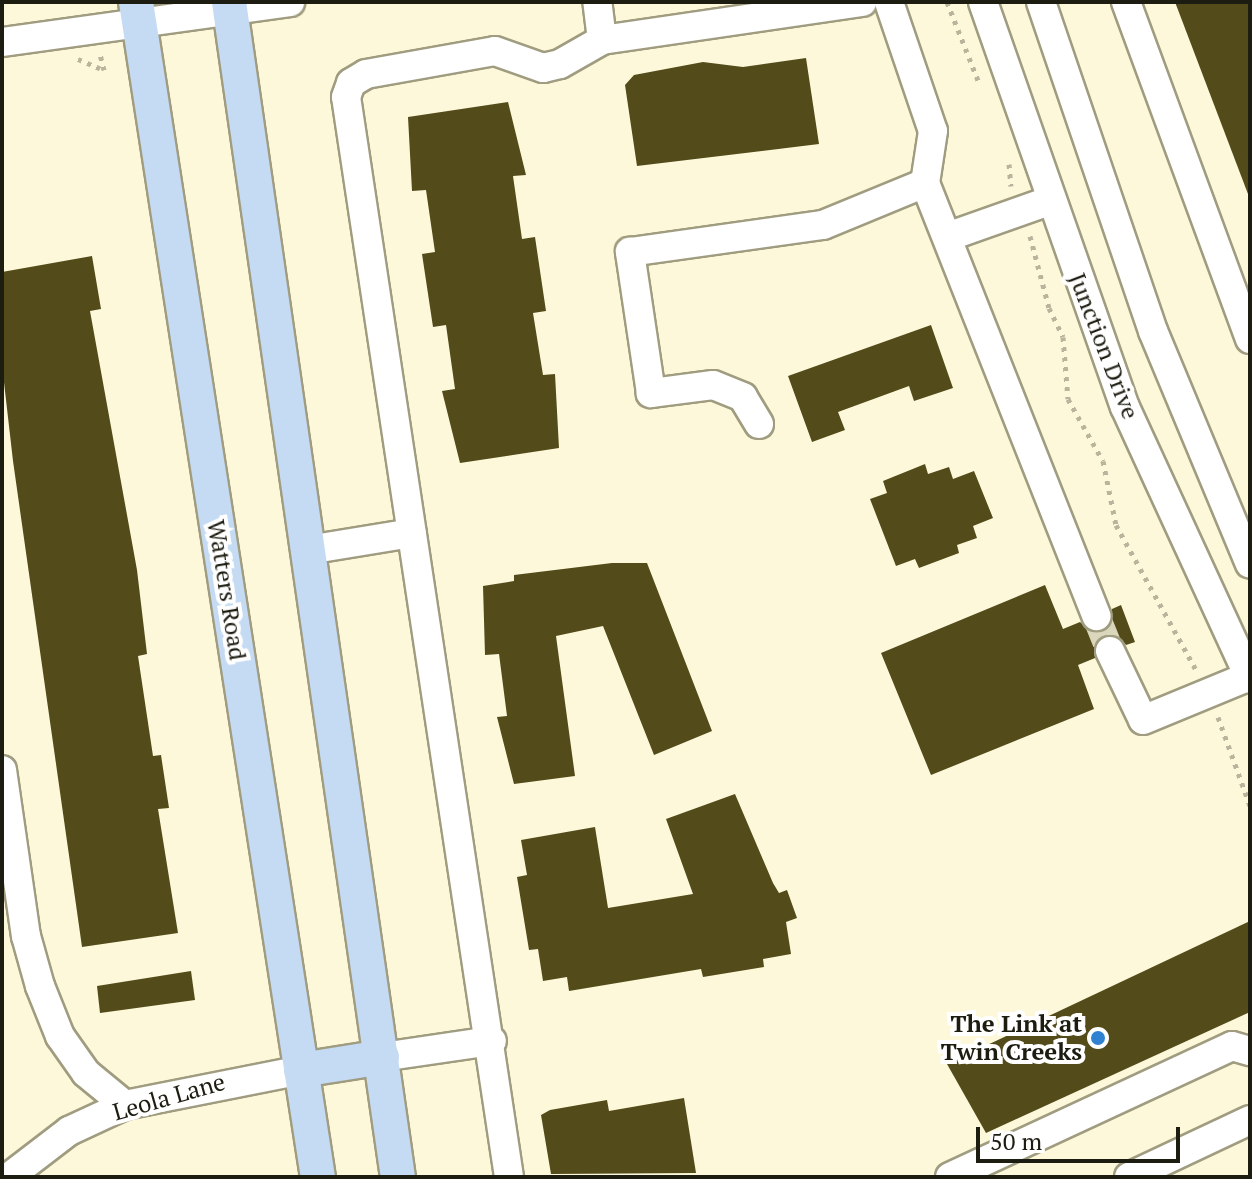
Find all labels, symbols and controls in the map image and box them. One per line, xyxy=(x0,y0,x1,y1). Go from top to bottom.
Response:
street label: Junction Drive xyxy=(1063,269,1145,423)
street label: Watters Road xyxy=(202,518,252,662)
place label: The Link at Twin Creeks xyxy=(941,1010,1082,1066)
marker: The Link at Twin Creeks xyxy=(1089,1029,1107,1047)
street label: Leola Lane xyxy=(110,1067,228,1127)
scale bar xyxy=(980,1111,1184,1161)
text: 50 m xyxy=(990,1125,1042,1157)

